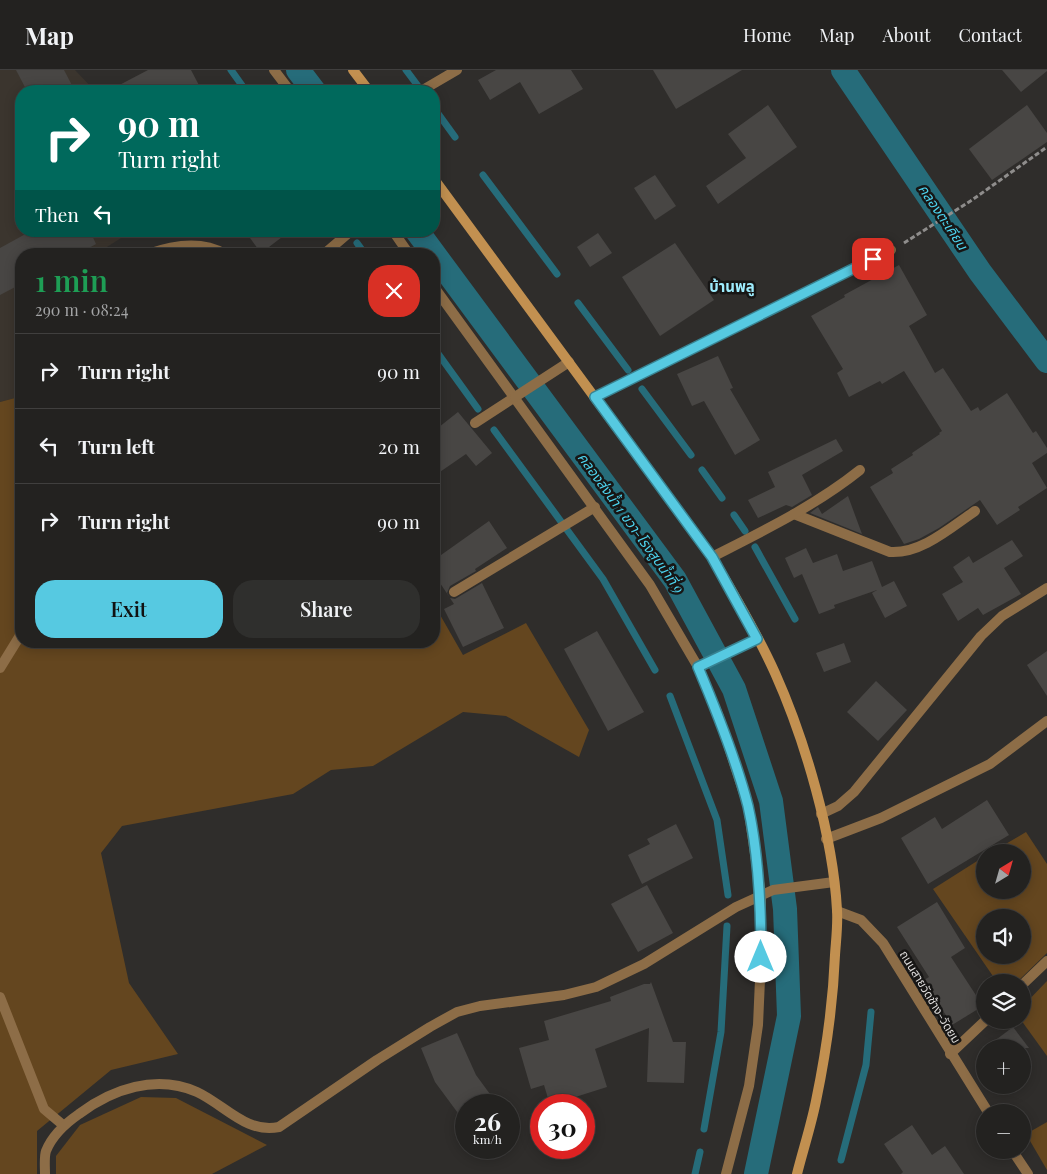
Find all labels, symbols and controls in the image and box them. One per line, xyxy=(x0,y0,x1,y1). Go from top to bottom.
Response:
text: Map xyxy=(25,19,74,51)
text: Home xyxy=(743,23,791,47)
text: Map xyxy=(819,23,854,47)
text: About xyxy=(882,23,931,47)
text: Contact xyxy=(959,23,1022,47)
text: 90 m xyxy=(118,99,200,146)
icon: right xyxy=(35,105,100,170)
text: Turn right xyxy=(118,144,220,174)
water label: คลองตะเคียน xyxy=(914,180,973,254)
icon: left xyxy=(89,200,117,228)
text: Then xyxy=(35,201,79,227)
pin xyxy=(852,238,894,280)
icon: arrive xyxy=(859,245,887,273)
text: 1 min xyxy=(35,260,108,300)
button: close xyxy=(368,265,420,317)
district label: บ้านพลู xyxy=(709,276,755,297)
text: 290 m · 08:24 xyxy=(35,299,129,320)
icon: right xyxy=(35,357,63,385)
text: Turn right xyxy=(78,358,170,384)
text: 90 m xyxy=(377,358,420,384)
icon: left xyxy=(35,432,63,460)
text: Turn left xyxy=(78,433,155,459)
text: 20 m xyxy=(378,433,420,459)
water label: คลองส่งน้ำ 1 ขวา-โรงสูบน้ำที่ 9 xyxy=(574,449,689,597)
icon: right xyxy=(35,507,63,535)
text: Turn right xyxy=(78,508,170,534)
text: 90 m xyxy=(377,508,420,534)
button: Exit xyxy=(35,580,223,638)
button: Share xyxy=(233,580,420,638)
north arrow xyxy=(976,844,1031,899)
map controls xyxy=(976,844,1031,1159)
button: sound xyxy=(976,909,1031,964)
position arrow xyxy=(734,930,786,982)
street label: ถนนสายวัดช้าง-วัดยม xyxy=(897,947,965,1046)
button: layers xyxy=(976,974,1031,1029)
button: + xyxy=(976,1039,1031,1094)
speed limit sign: 30 xyxy=(530,1094,595,1159)
text: 26 xyxy=(474,1104,501,1137)
button: − xyxy=(976,1104,1031,1159)
text: km/h xyxy=(473,1131,502,1147)

